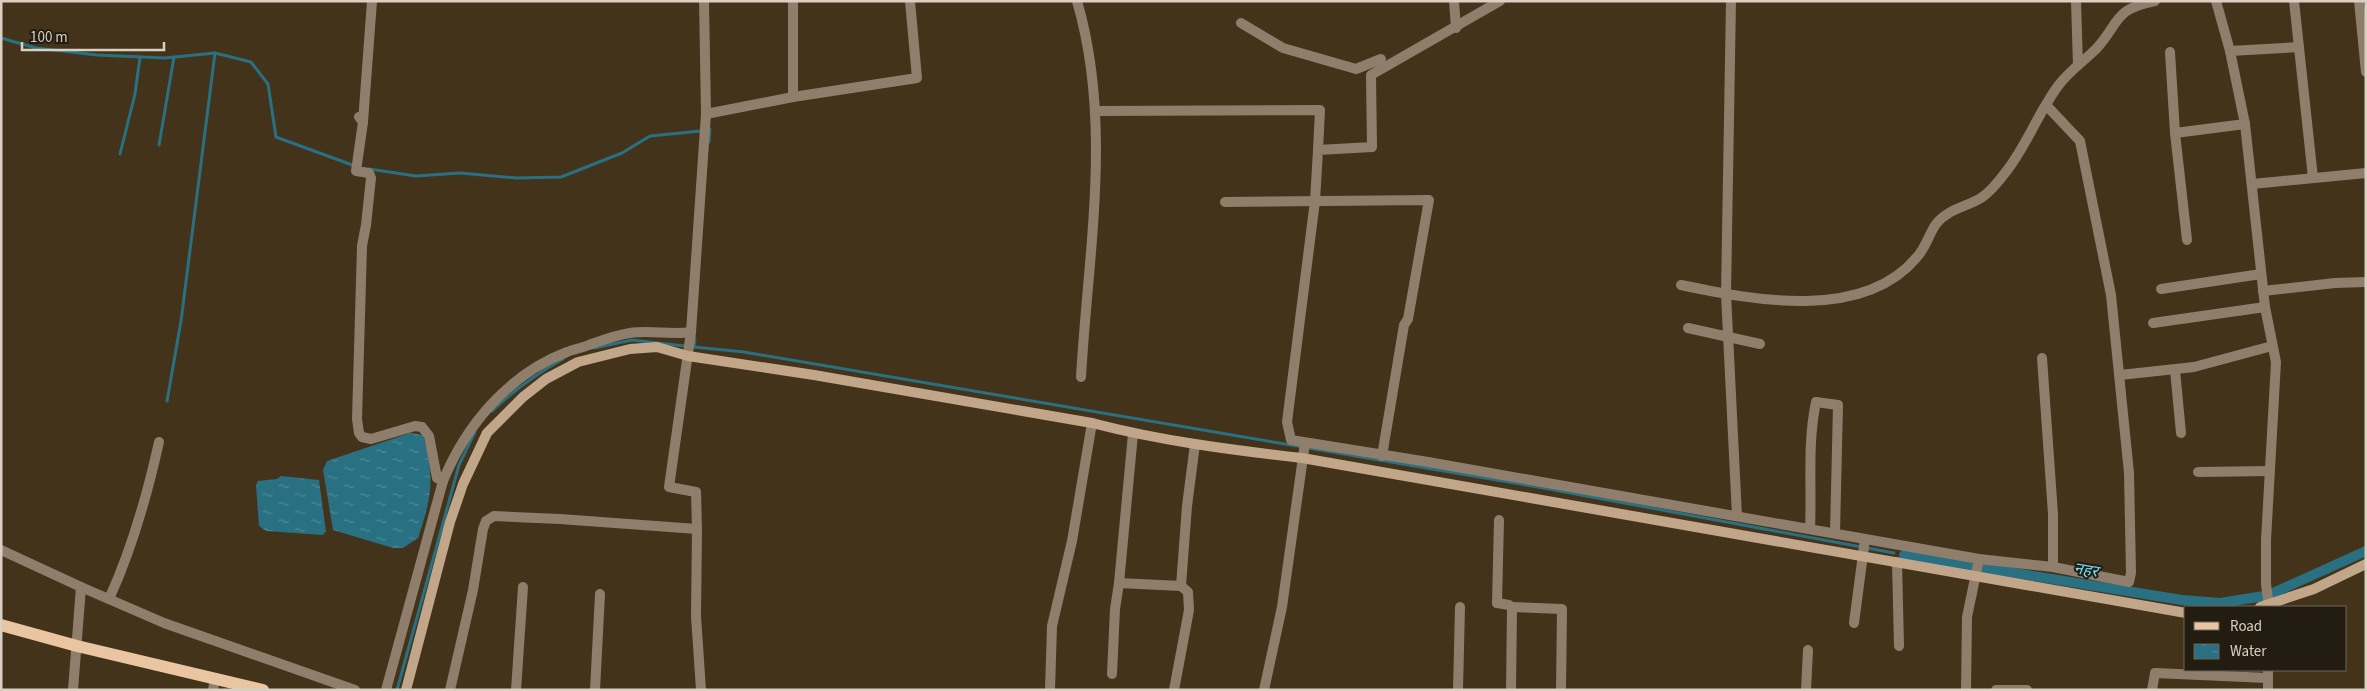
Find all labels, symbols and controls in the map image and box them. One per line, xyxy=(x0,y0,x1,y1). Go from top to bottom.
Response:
scale bar xyxy=(22,20,165,52)
text: 100 m xyxy=(30,27,68,48)
water label: नहर xyxy=(2072,557,2103,583)
legend xyxy=(2184,606,2347,671)
text: Road xyxy=(2230,616,2262,637)
text: Water xyxy=(2230,641,2267,662)

